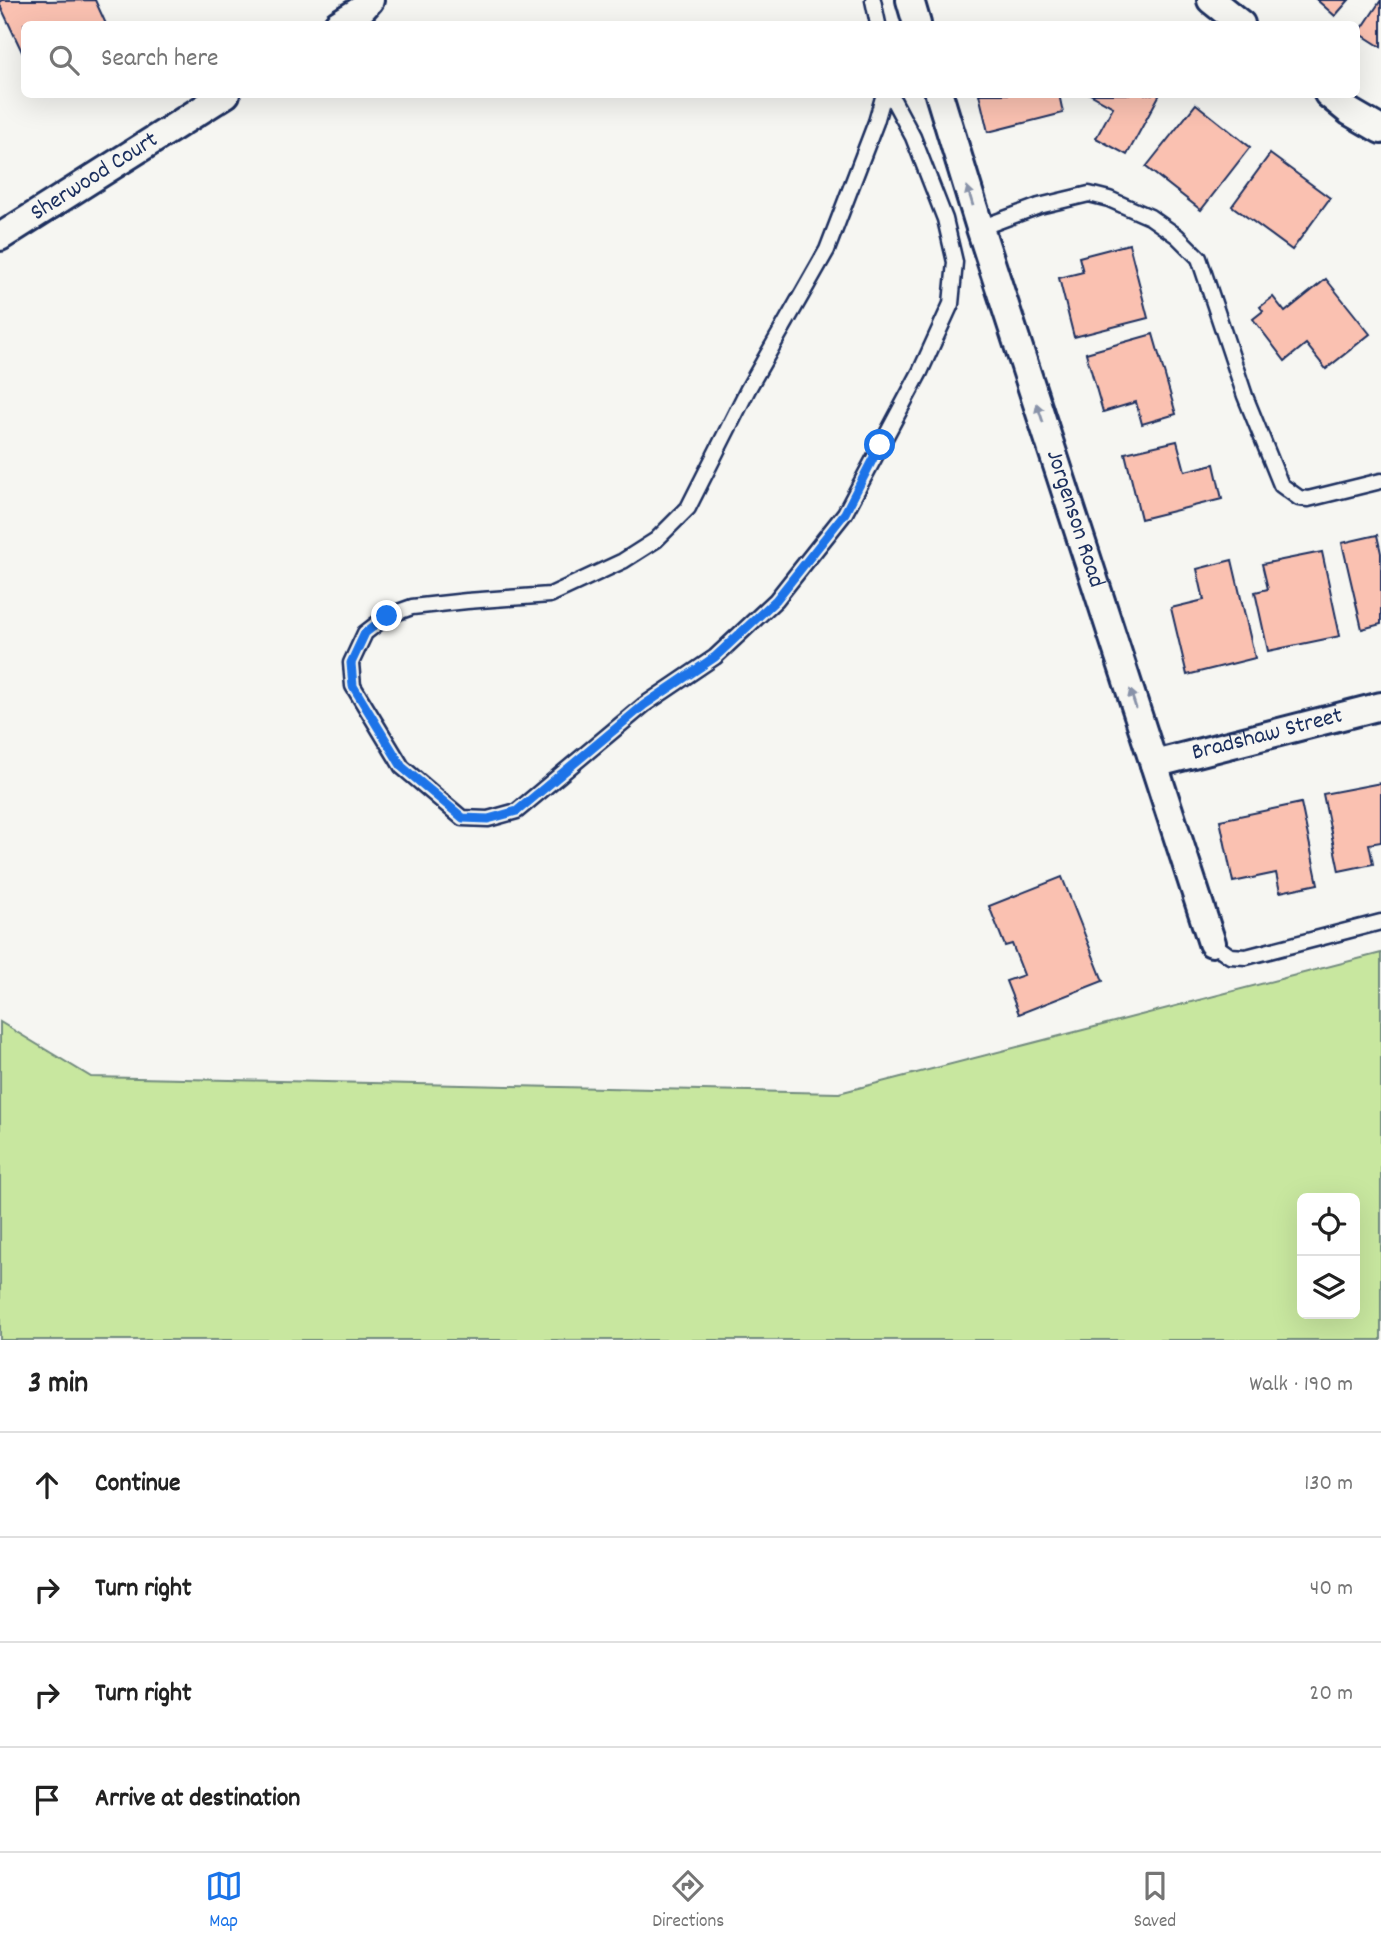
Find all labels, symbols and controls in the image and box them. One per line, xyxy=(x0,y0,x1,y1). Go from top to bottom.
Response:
search box xyxy=(21,21,1360,98)
icon: search xyxy=(45,41,83,79)
text: Search here xyxy=(101,41,219,78)
street label: Sherwood Court xyxy=(24,124,165,230)
one-way arrow xyxy=(964,185,974,206)
one-way arrow xyxy=(1034,402,1045,423)
route start xyxy=(864,429,895,460)
street label: Jorgenson Road xyxy=(1036,446,1113,592)
route end xyxy=(371,600,402,631)
one-way arrow xyxy=(1127,688,1138,709)
street label: Bradshaw Street xyxy=(1188,699,1347,771)
map controls xyxy=(1297,1193,1360,1319)
button: locate xyxy=(1297,1193,1360,1256)
button: layers xyxy=(1297,1256,1360,1319)
text: 3 min xyxy=(28,1364,88,1407)
text: Walk · 190 m xyxy=(1249,1369,1353,1402)
icon: ahead xyxy=(28,1466,66,1504)
text: Continue xyxy=(95,1466,180,1503)
text: 130 m xyxy=(1304,1468,1353,1501)
icon: right xyxy=(28,1571,66,1609)
text: Turn right xyxy=(95,1571,192,1608)
text: 40 m xyxy=(1310,1573,1353,1606)
icon: right xyxy=(28,1676,66,1714)
text: Turn right xyxy=(95,1676,192,1713)
text: 20 m xyxy=(1309,1678,1353,1711)
icon: arrive xyxy=(28,1781,66,1819)
text: Arrive at destination xyxy=(95,1781,300,1818)
tab: Map xyxy=(205,1867,243,1936)
tab: Directions xyxy=(652,1867,724,1936)
tab: Saved xyxy=(1134,1867,1176,1936)

